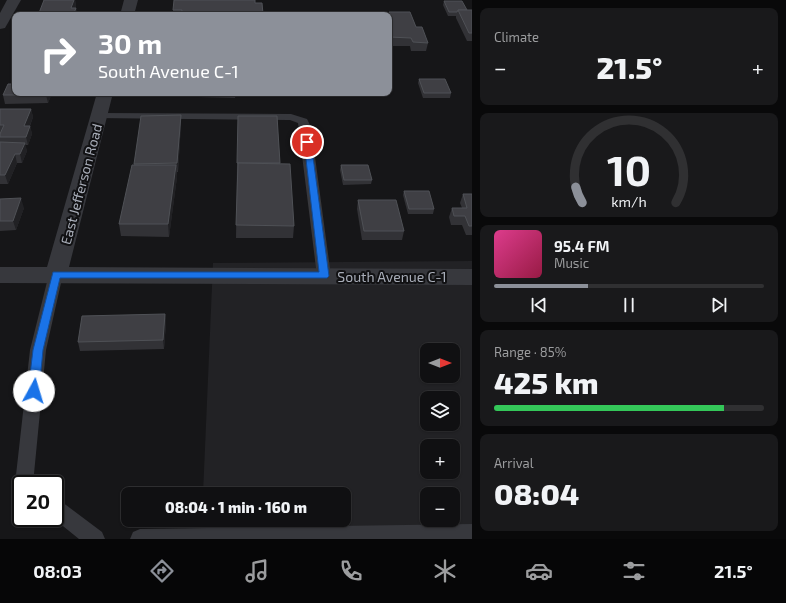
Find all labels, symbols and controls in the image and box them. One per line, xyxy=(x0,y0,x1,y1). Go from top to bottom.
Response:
text: 30 m xyxy=(98,26,162,60)
icon: right xyxy=(32,28,84,80)
text: Climate xyxy=(494,29,539,45)
text: 21.5° xyxy=(597,49,662,85)
text: − xyxy=(494,54,507,80)
text: + xyxy=(752,54,764,80)
text: South Avenue C-1 xyxy=(98,60,239,82)
street label: East Jefferson Road xyxy=(57,122,105,246)
pin xyxy=(290,125,324,159)
icon: arrive xyxy=(296,131,318,153)
text: 10 xyxy=(607,144,651,194)
text: km/h xyxy=(611,192,647,209)
text: 95.4 FM xyxy=(554,237,610,255)
text: Music xyxy=(554,255,589,271)
street label: South Avenue C-1 xyxy=(337,268,447,285)
icon: previous xyxy=(528,294,550,316)
icon: pause xyxy=(618,294,640,316)
icon: next xyxy=(708,294,730,316)
north arrow xyxy=(420,343,460,383)
map controls xyxy=(420,343,460,527)
text: Range · 85% xyxy=(494,344,566,360)
text: 425 km xyxy=(494,364,599,400)
position arrow xyxy=(13,370,55,412)
button: layers xyxy=(420,391,460,431)
button: + xyxy=(420,439,460,479)
text: Arrival xyxy=(494,455,534,471)
speed limit sign: 20 xyxy=(12,475,64,527)
text: 08:04 xyxy=(494,475,579,511)
button: − xyxy=(420,487,460,527)
text: 08:04 · 1 min · 160 m xyxy=(165,498,307,516)
icon: directions xyxy=(148,557,176,585)
icon: music xyxy=(243,557,271,585)
icon: phone xyxy=(337,557,365,585)
icon: climate xyxy=(431,557,459,585)
icon: car xyxy=(525,557,553,585)
icon: filters xyxy=(620,557,648,585)
text: 08:03 xyxy=(33,560,82,582)
text: 21.5° xyxy=(714,560,753,582)

